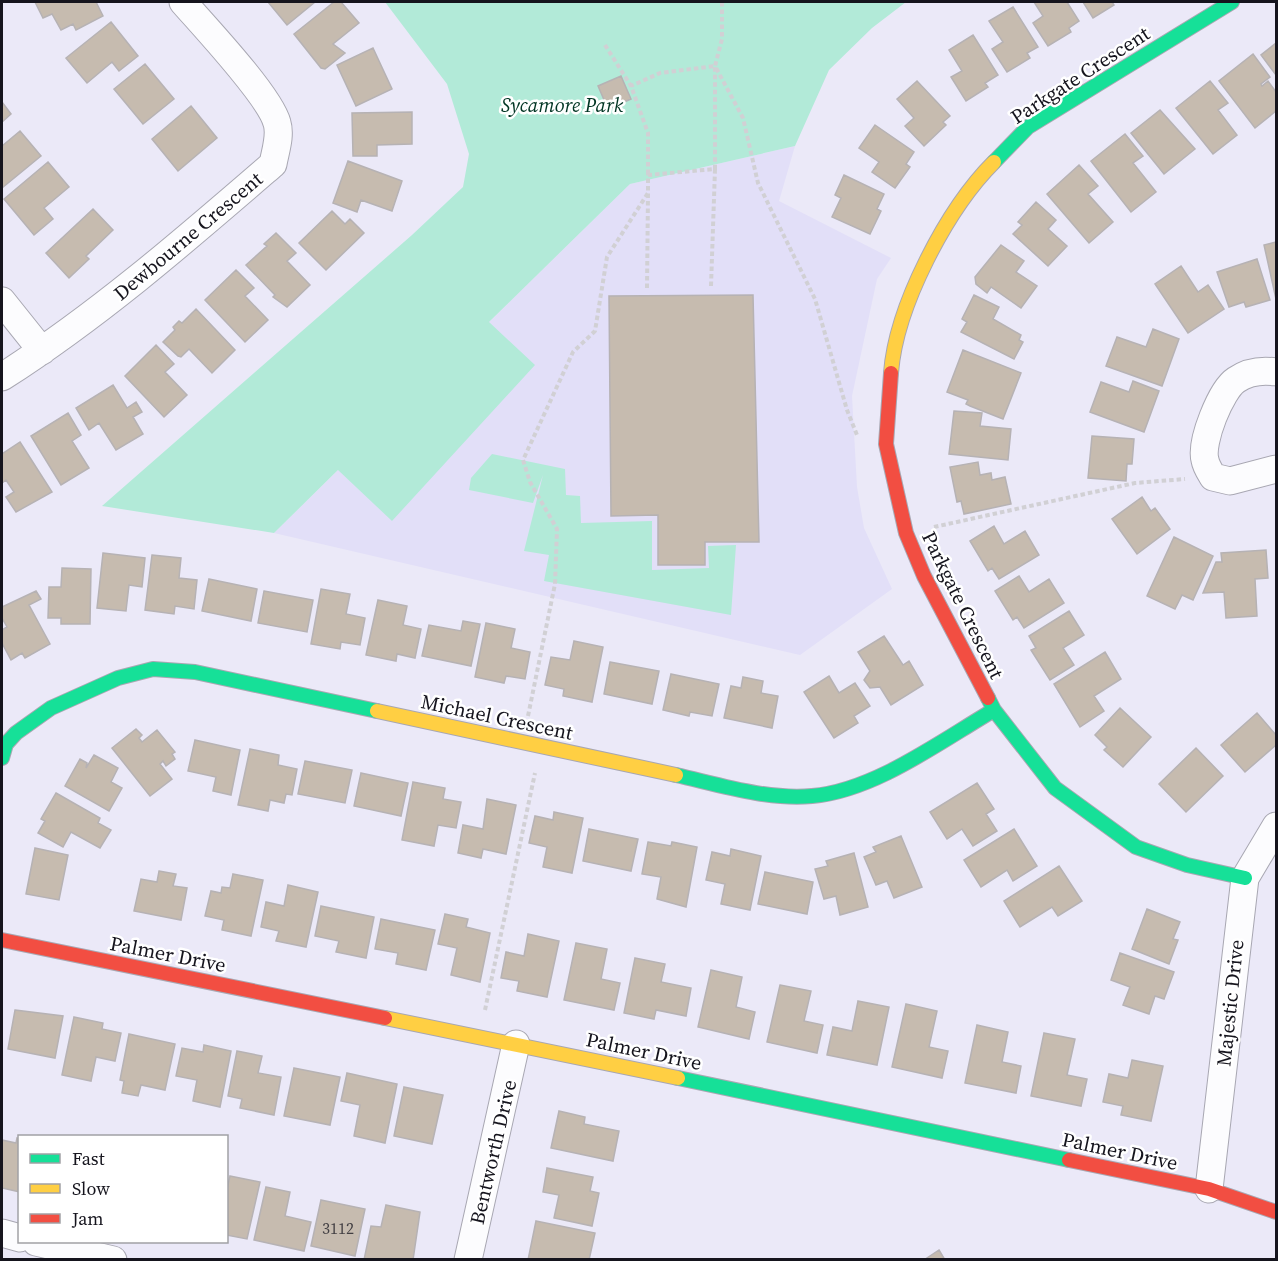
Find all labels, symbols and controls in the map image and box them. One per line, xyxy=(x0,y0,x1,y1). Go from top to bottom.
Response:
street label: Parkgate Crescent xyxy=(1005,19,1155,131)
park label: Sycamore Park xyxy=(501,91,624,119)
street label: Dewbourne Crescent xyxy=(107,165,269,307)
street label: Parkgate Crescent xyxy=(915,527,1011,684)
street label: Michael Crescent xyxy=(418,687,576,747)
street label: Palmer Drive xyxy=(108,929,228,979)
street label: Majestic Drive xyxy=(1209,938,1251,1068)
street label: Palmer Drive xyxy=(584,1025,704,1077)
street label: Bentworth Drive xyxy=(463,1077,523,1227)
street label: Palmer Drive xyxy=(1060,1125,1180,1177)
legend xyxy=(18,1135,228,1243)
text: Fast xyxy=(72,1146,105,1171)
text: Slow xyxy=(72,1176,110,1201)
text: Jam xyxy=(71,1206,104,1231)
house number: 3112 xyxy=(322,1217,354,1239)

